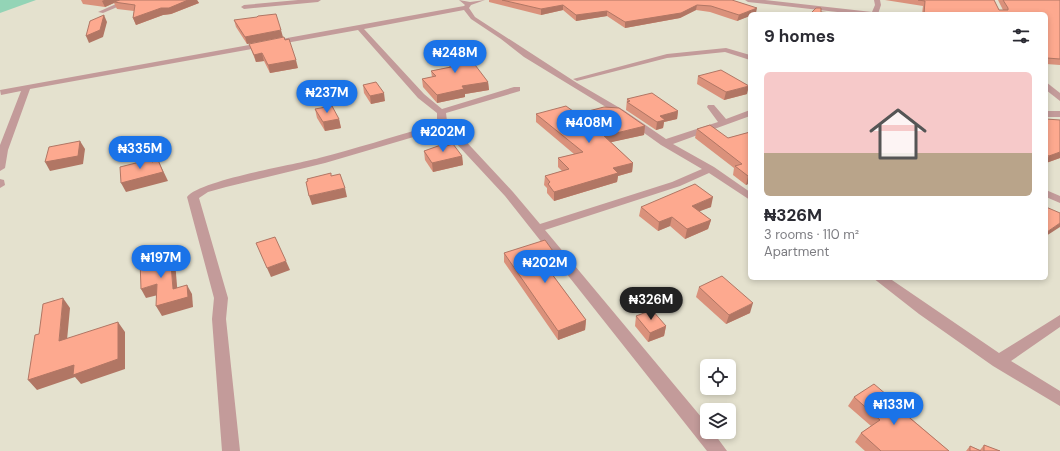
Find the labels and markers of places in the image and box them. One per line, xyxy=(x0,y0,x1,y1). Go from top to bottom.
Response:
pin: ₦248M xyxy=(427,40,483,74)
pin: ₦237M xyxy=(299,80,355,114)
pin: ₦408M xyxy=(561,110,617,144)
pin: ₦202M xyxy=(415,119,471,153)
pin: ₦335M xyxy=(112,136,168,170)
pin: ₦197M xyxy=(133,245,189,279)
pin: ₦202M xyxy=(517,250,573,284)
pin: ₦326M xyxy=(623,287,679,321)
pin: ₦133M xyxy=(866,392,922,426)

